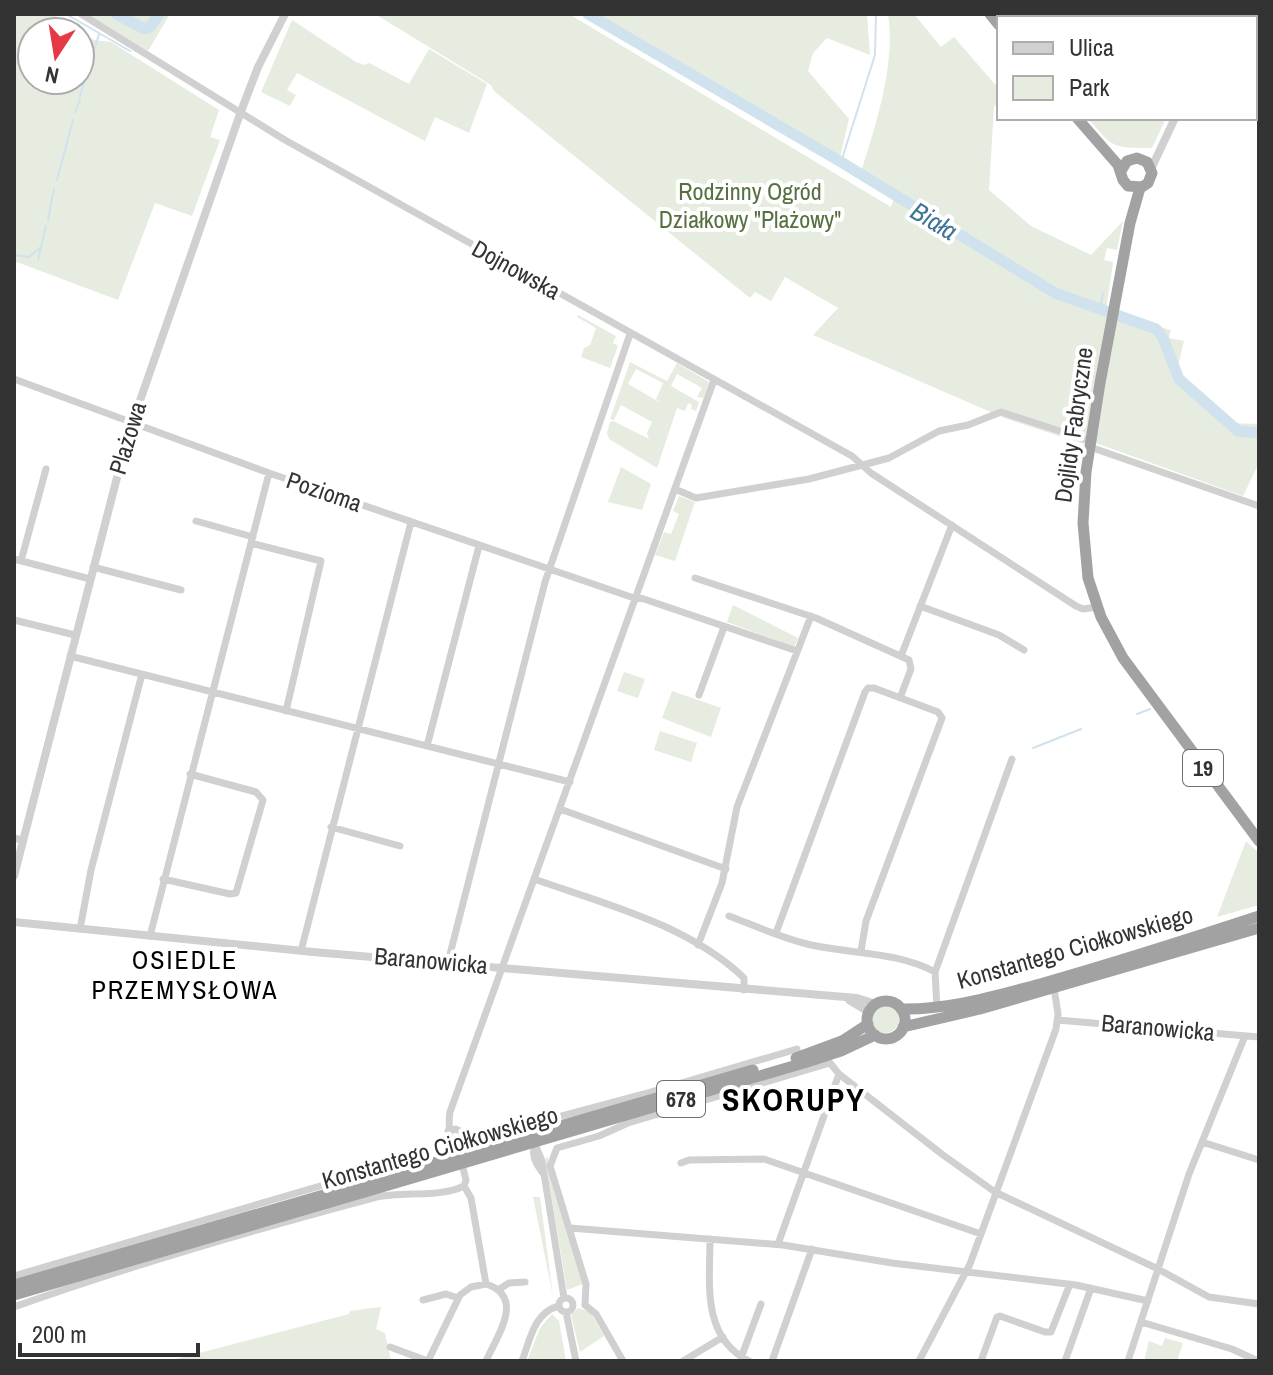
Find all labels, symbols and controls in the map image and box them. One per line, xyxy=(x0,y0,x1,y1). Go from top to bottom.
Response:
north arrow xyxy=(16,16,96,96)
legend xyxy=(997,16,1257,120)
text: Ulica xyxy=(1069,31,1114,63)
text: N xyxy=(42,60,61,92)
text: Park xyxy=(1069,71,1110,103)
park label: Rodzinny Ogród Działkowy "Plażowy" xyxy=(659,175,841,235)
water label: Biała xyxy=(904,193,964,248)
street label: Dojnowska xyxy=(467,232,566,306)
street label: Dojlidy Fabryczne xyxy=(1046,345,1100,505)
street label: Plażowa xyxy=(101,397,153,478)
street label: Pozioma xyxy=(282,463,366,519)
road number: 19 xyxy=(1183,750,1223,786)
street label: Konstantego Ciołkowskiego xyxy=(953,898,1196,996)
street label: Baranowicka xyxy=(373,939,489,981)
district label: OSIEDLE PRZEMYSŁOWA xyxy=(91,942,279,1007)
street label: Baranowicka xyxy=(1100,1006,1216,1048)
district label: SKORUPY xyxy=(722,1078,866,1121)
road number: 678 xyxy=(657,1081,705,1117)
street label: Konstantego Ciołkowskiego xyxy=(318,1098,561,1196)
scale bar xyxy=(20,1307,198,1357)
text: 200 m xyxy=(32,1318,87,1350)

